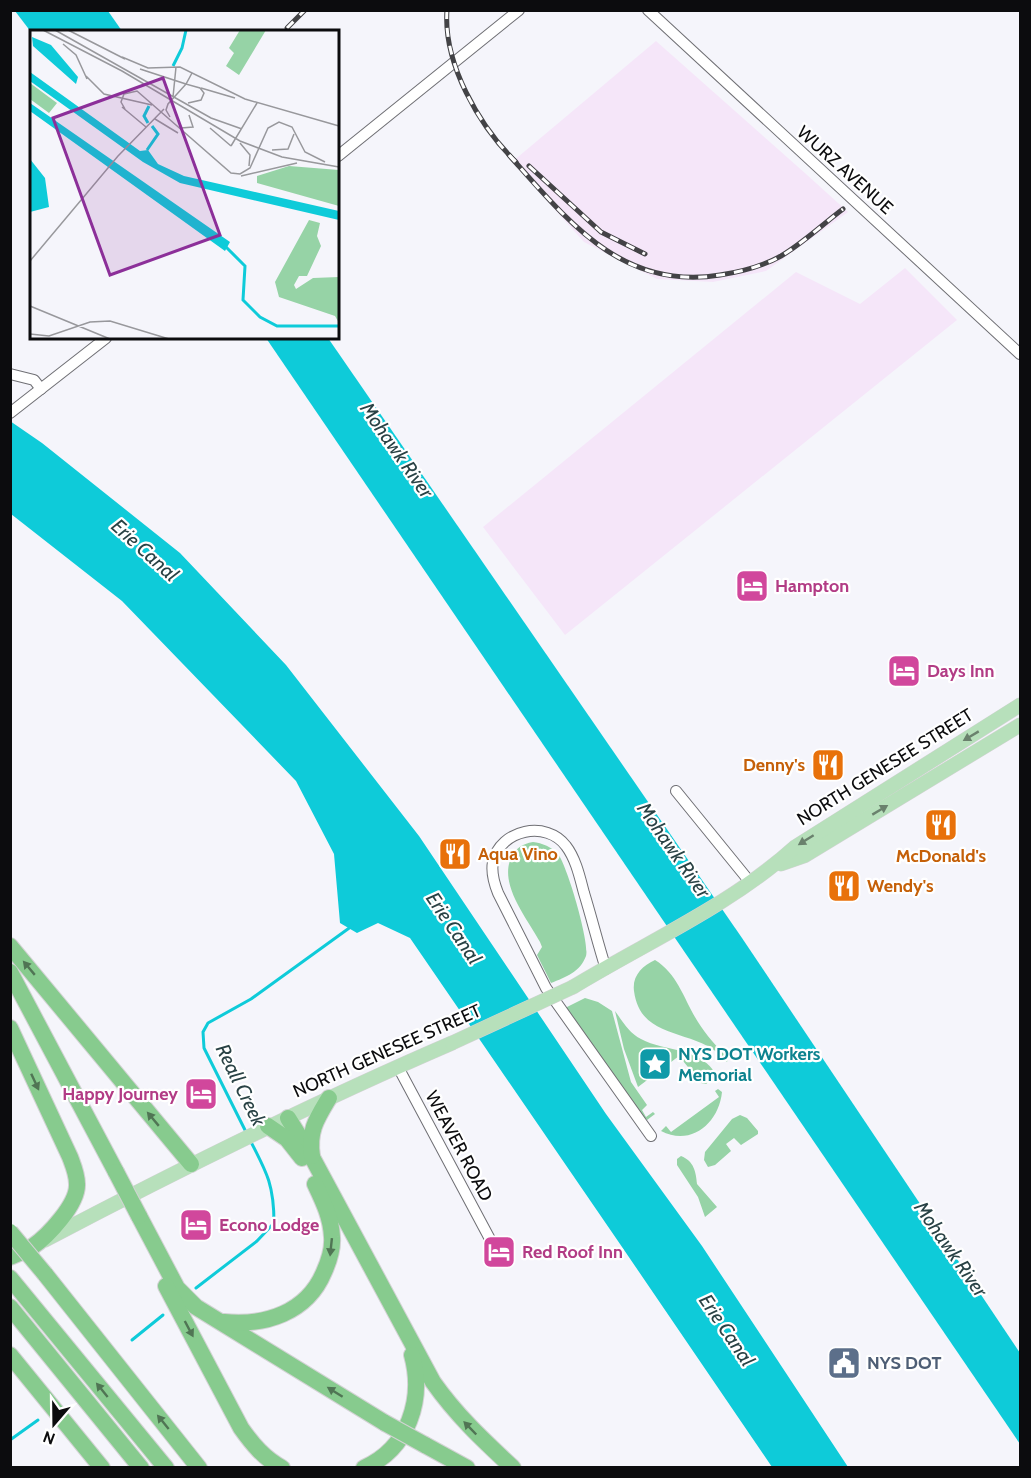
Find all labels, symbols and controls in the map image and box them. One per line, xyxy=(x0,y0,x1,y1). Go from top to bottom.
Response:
inset map xyxy=(30,30,339,339)
street label: WURZ AVENUE xyxy=(792,121,898,219)
water label: Mohawk River xyxy=(355,397,439,503)
water label: Erie Canal xyxy=(107,514,184,586)
hotel icon: Hampton xyxy=(734,568,770,604)
place label: Hampton xyxy=(775,575,849,597)
hotel icon: Days Inn xyxy=(886,653,922,689)
place label: Days Inn xyxy=(927,660,994,682)
street label: NORTH GENESEE STREET xyxy=(793,704,977,830)
one-way arrow xyxy=(962,730,979,741)
restaurant icon: Denny's xyxy=(810,747,846,783)
place label: Denny's xyxy=(743,754,805,776)
water label: Mohawk River xyxy=(632,797,716,903)
one-way arrow xyxy=(872,804,888,815)
restaurant icon: McDonald's xyxy=(923,807,959,843)
one-way arrow xyxy=(798,835,814,846)
restaurant icon: Aqua Vino xyxy=(437,836,473,872)
place label: Aqua Vino xyxy=(478,843,558,865)
place label: McDonald's xyxy=(896,845,987,867)
restaurant icon: Wendy's xyxy=(826,868,862,904)
place label: Wendy's xyxy=(867,875,934,897)
water label: Erie Canal xyxy=(421,887,487,969)
one-way arrow xyxy=(23,960,36,976)
street label: NORTH GENESEE STREET xyxy=(290,999,485,1102)
water label: Reall Creek xyxy=(211,1040,272,1131)
place label: NYS DOT Workers Memorial xyxy=(678,1043,821,1086)
place icon: NYS DOT Workers Memorial xyxy=(637,1046,673,1082)
one-way arrow xyxy=(30,1073,40,1091)
hotel icon: Happy Journey xyxy=(183,1076,219,1112)
place label: Happy Journey xyxy=(62,1083,178,1105)
street label: WEAVER ROAD xyxy=(421,1087,497,1205)
one-way arrow xyxy=(147,1111,160,1127)
water label: Mohawk River xyxy=(909,1196,993,1302)
hotel icon: Econo Lodge xyxy=(178,1207,214,1243)
place label: Econo Lodge xyxy=(219,1214,319,1236)
hotel icon: Red Roof Inn xyxy=(481,1234,517,1270)
one-way arrow xyxy=(326,1238,336,1257)
place label: Red Roof Inn xyxy=(522,1241,623,1263)
water label: Erie Canal xyxy=(694,1289,760,1371)
one-way arrow xyxy=(184,1320,194,1337)
public building icon: NYS DOT xyxy=(826,1345,862,1381)
place label: NYS DOT xyxy=(867,1352,941,1374)
one-way arrow xyxy=(96,1383,109,1398)
one-way arrow xyxy=(327,1387,343,1398)
north arrow xyxy=(24,1394,84,1454)
one-way arrow xyxy=(156,1414,169,1430)
one-way arrow xyxy=(464,1422,478,1436)
text: N xyxy=(40,1427,58,1448)

